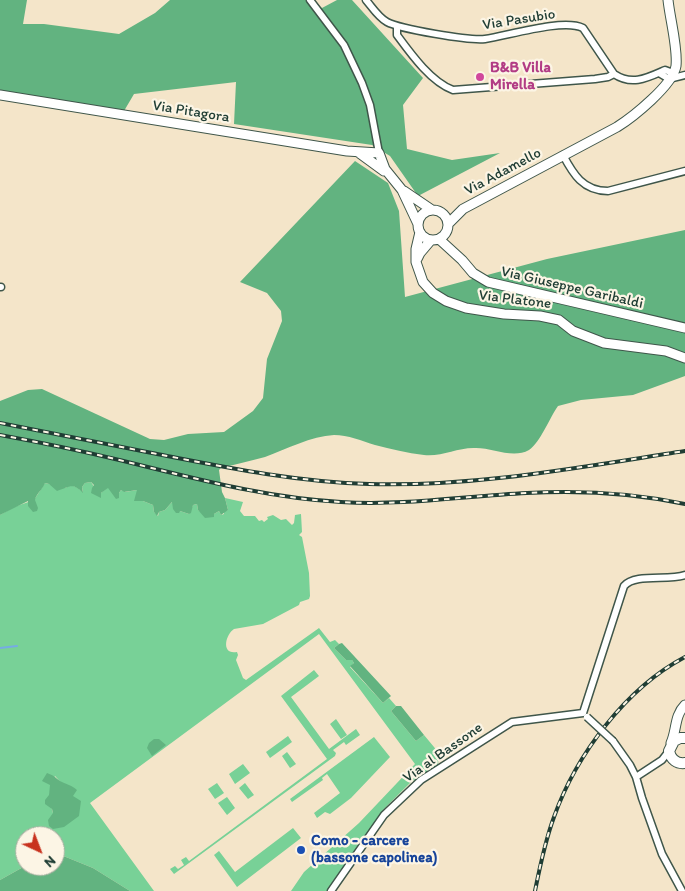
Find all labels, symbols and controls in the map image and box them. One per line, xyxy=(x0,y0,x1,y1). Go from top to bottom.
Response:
street label: Via Pasubio xyxy=(481,5,557,35)
place label: B&B Villa Mirella xyxy=(490,59,551,94)
marker: B&B Villa Mirella xyxy=(474,71,486,83)
street label: Via Pitagora xyxy=(151,97,231,127)
street label: Via Adamello xyxy=(461,144,545,200)
street label: Via Giuseppe Garibaldi xyxy=(499,263,645,313)
street label: Via Platone xyxy=(478,287,552,313)
street label: Via al Bassone xyxy=(400,719,486,787)
north arrow xyxy=(15,826,65,876)
place label: Como - carcere (bassone capolinea) xyxy=(311,832,437,867)
marker: Como - carcere (bassone capolinea) xyxy=(295,844,307,856)
text: N xyxy=(41,852,59,871)

